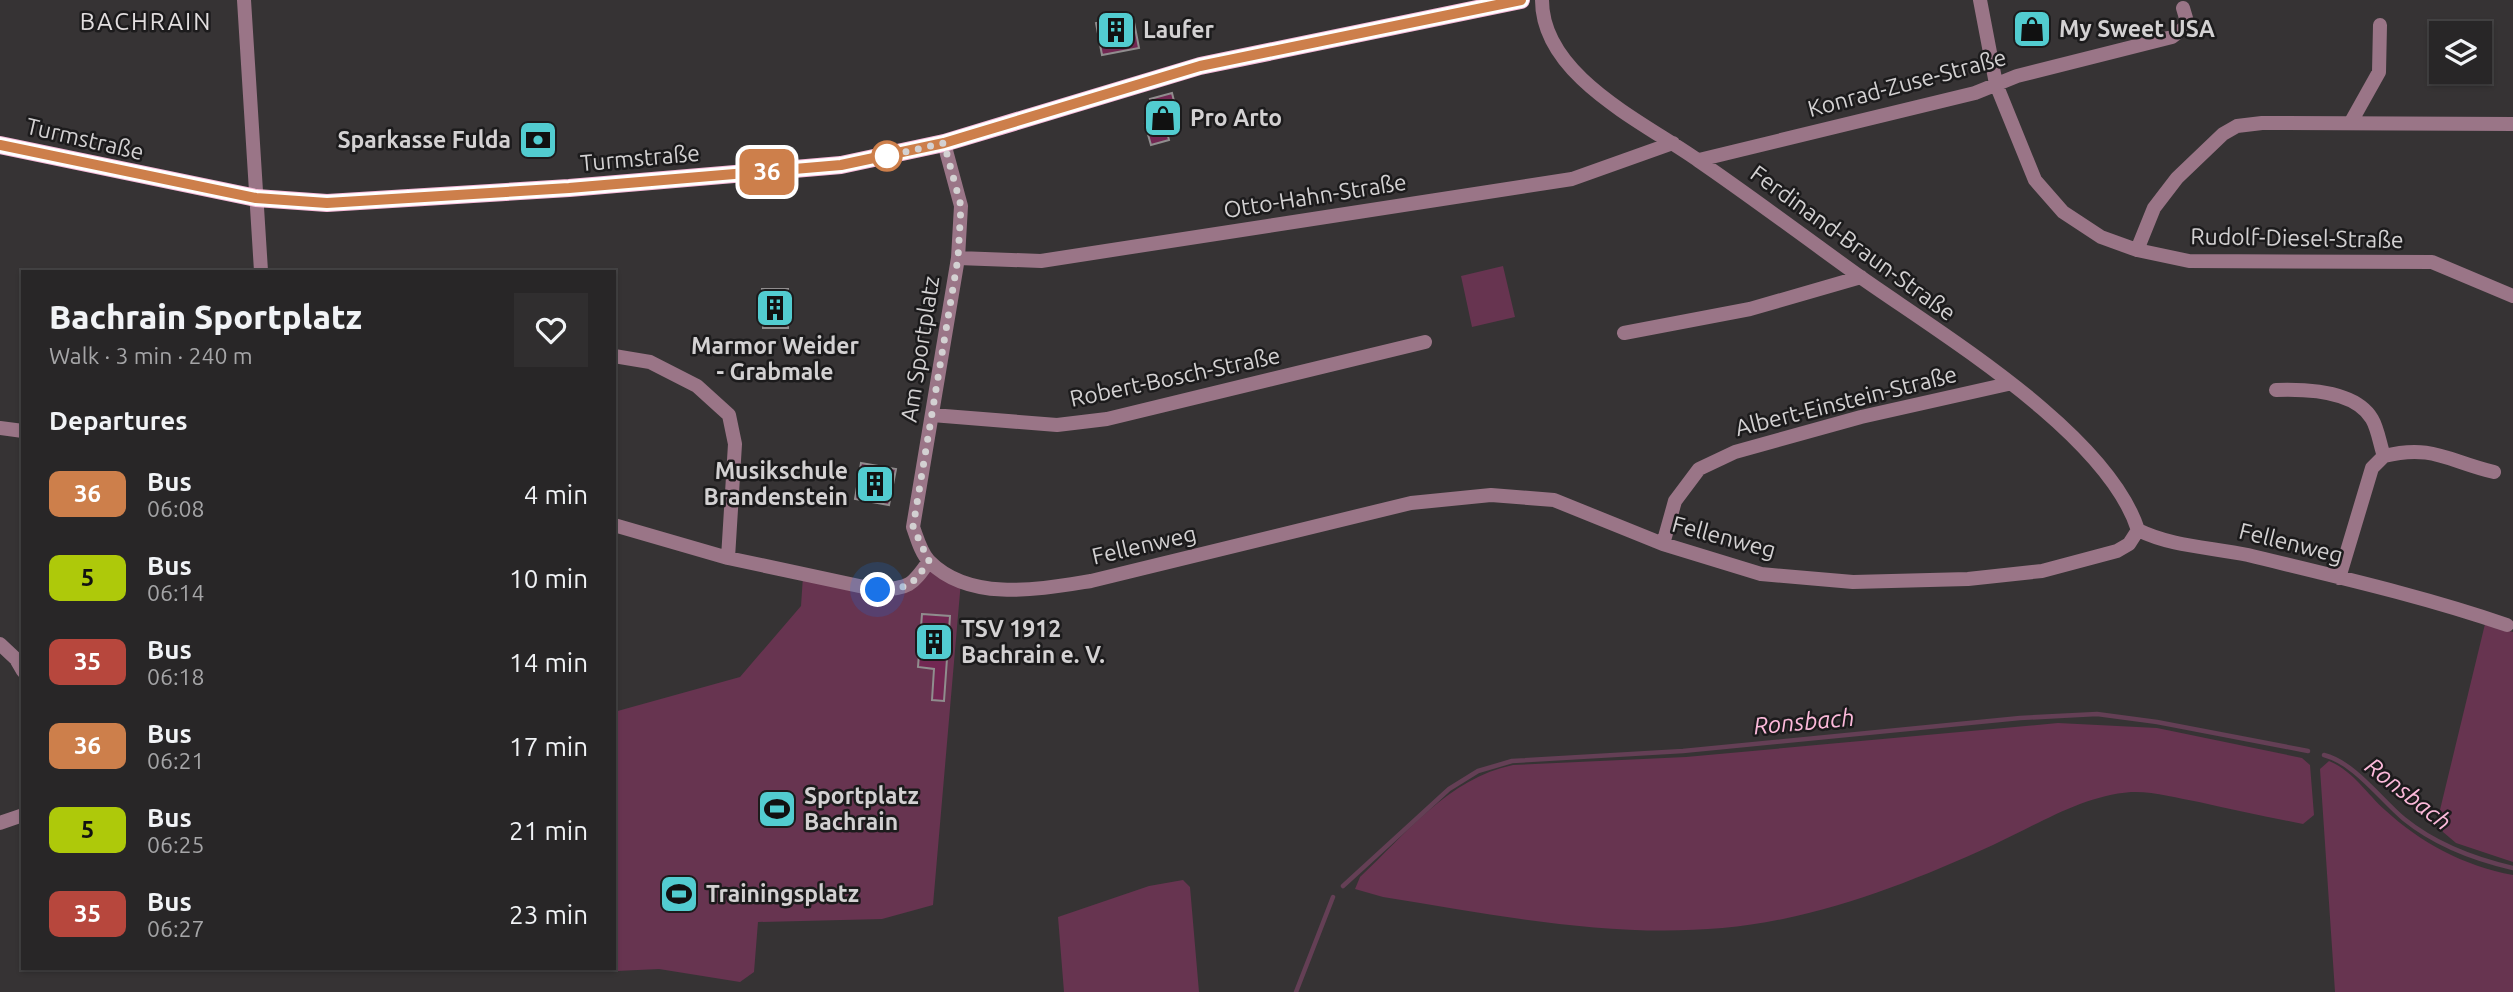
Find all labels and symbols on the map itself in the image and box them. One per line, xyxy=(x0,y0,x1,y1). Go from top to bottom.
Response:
district label: BACHRAIN xyxy=(80,8,212,35)
shop icon: My Sweet USA xyxy=(2011,8,2053,50)
building icon: Laufer xyxy=(1095,9,1137,51)
place label: My Sweet USA xyxy=(2059,16,2215,41)
place label: Laufer xyxy=(1143,17,1214,42)
street label: Konrad-Zuse-Straße xyxy=(1805,44,2009,121)
shop icon: Pro Arto xyxy=(1142,97,1184,139)
place label: Pro Arto xyxy=(1190,105,1282,130)
street label: Turmstraße xyxy=(24,113,146,164)
bank icon: Sparkasse Fulda xyxy=(517,119,559,161)
place label: Sparkasse Fulda xyxy=(337,127,511,152)
street label: Turmstraße xyxy=(579,140,701,175)
unlabelled marker xyxy=(872,141,902,171)
line badge: 36 xyxy=(736,149,798,195)
street label: Ferdinand-Braun-Straße xyxy=(1746,160,1961,325)
street label: Otto-Hahn-Straße xyxy=(1222,169,1408,222)
street label: Rudolf-Diesel-Straße xyxy=(2190,223,2404,252)
street label: Am Sportplatz xyxy=(896,274,943,424)
building icon: Marmor Weider - Grabmale xyxy=(754,287,796,329)
place label: Marmor Weider - Grabmale xyxy=(691,333,860,384)
street label: Robert-Bosch-Straße xyxy=(1067,342,1282,411)
street label: Albert-Einstein-Straße xyxy=(1732,361,1959,440)
place label: Musikschule Brandenstein xyxy=(704,458,848,509)
building icon: Musikschule Brandenstein xyxy=(854,463,896,505)
street label: Fellenweg xyxy=(1670,511,1779,562)
street label: Fellenweg xyxy=(2236,518,2346,568)
street label: Fellenweg xyxy=(1089,520,1199,569)
your location xyxy=(860,572,895,607)
place label: TSV 1912 Bachrain e. V. xyxy=(961,616,1105,667)
building icon: TSV 1912 Bachrain e. V. xyxy=(913,621,955,663)
water label: Ronsbach xyxy=(1752,704,1856,739)
water label: Ronsbach xyxy=(2360,752,2457,835)
place label: Sportplatz Bachrain xyxy=(804,783,919,834)
sports icon: Sportplatz Bachrain xyxy=(756,788,798,830)
sports icon: Trainingsplatz xyxy=(658,873,700,915)
place label: Trainingsplatz xyxy=(706,881,859,906)

